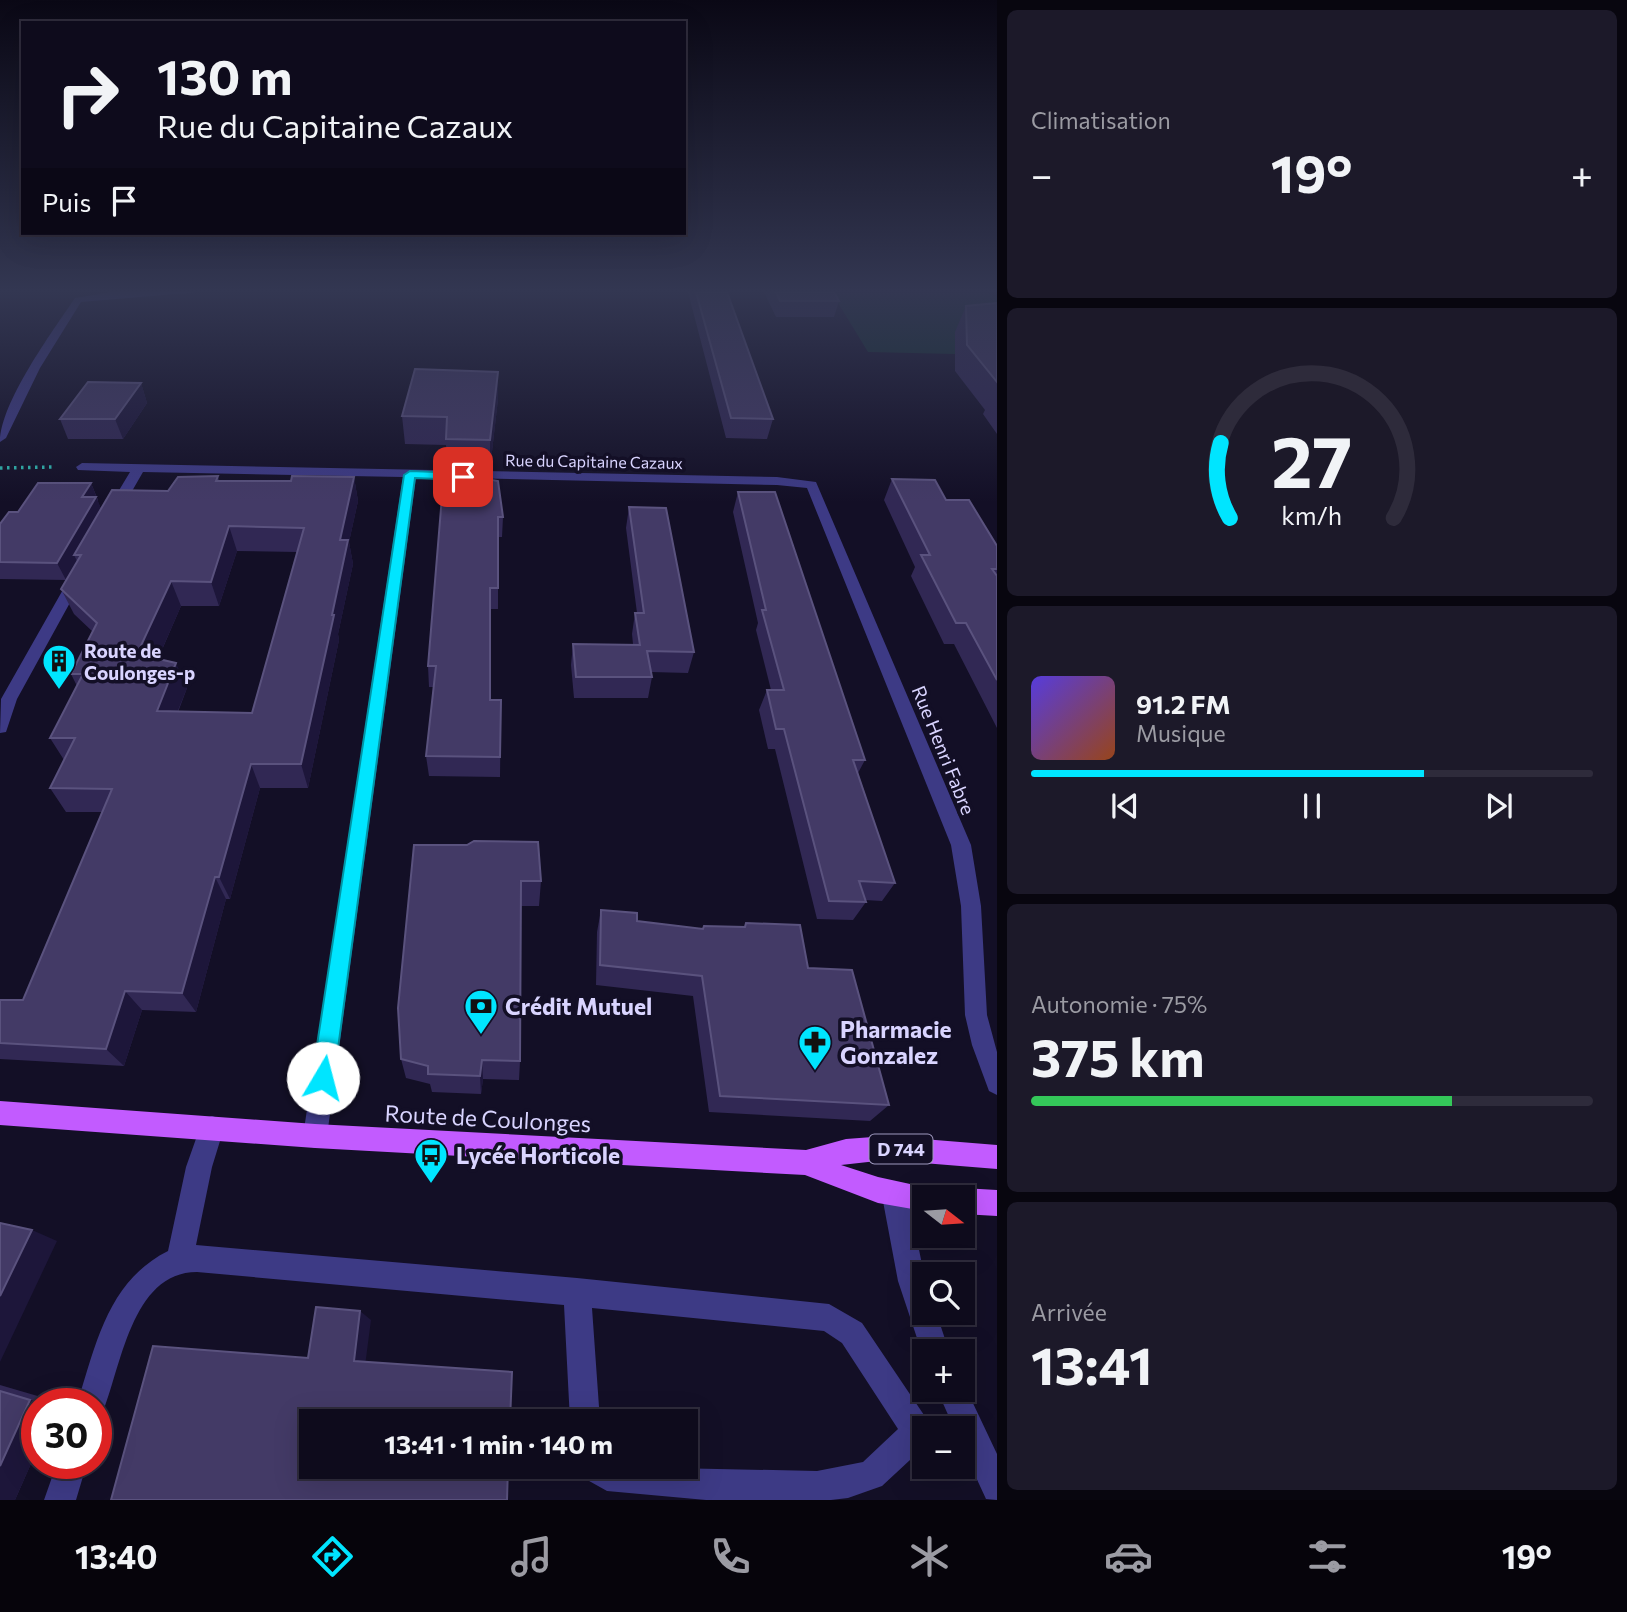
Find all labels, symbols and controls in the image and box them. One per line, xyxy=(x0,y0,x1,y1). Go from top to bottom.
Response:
text: 130 m xyxy=(157,45,292,105)
icon: right xyxy=(42,49,133,140)
text: Rue du Capitaine Cazaux xyxy=(157,105,513,145)
text: Climatisation xyxy=(1031,106,1171,134)
text: 19° xyxy=(1271,140,1352,204)
text: − xyxy=(1031,150,1053,197)
text: + xyxy=(1571,150,1593,197)
icon: arrive xyxy=(105,182,143,220)
text: Puis xyxy=(42,186,91,217)
text: 27 xyxy=(1272,414,1352,503)
pin xyxy=(433,447,493,507)
street label: Rue du Capitaine Cazaux xyxy=(505,450,684,472)
icon: arrive xyxy=(444,458,482,496)
text: km/h xyxy=(1282,500,1342,530)
place label: Route de Coulonges-p xyxy=(84,639,195,684)
building icon: Route de Coulonges-p xyxy=(40,642,78,691)
street label: Rue Henri Fabre xyxy=(908,682,980,818)
text: 91.2 FM xyxy=(1136,688,1231,719)
text: Musique xyxy=(1136,719,1226,747)
icon: previous xyxy=(1106,787,1144,825)
icon: pause xyxy=(1293,787,1331,825)
icon: next xyxy=(1480,787,1518,825)
bank icon: Crédit Mutuel xyxy=(462,987,500,1036)
text: Autonomie · 75% xyxy=(1031,990,1207,1018)
place label: Crédit Mutuel xyxy=(505,992,652,1020)
place label: Pharmacie Gonzalez xyxy=(840,1015,952,1069)
pharmacy icon: Pharmacie Gonzalez xyxy=(796,1023,834,1072)
text: 375 km xyxy=(1031,1024,1205,1088)
position arrow xyxy=(286,1041,360,1115)
street label: Route de Coulonges xyxy=(384,1099,592,1137)
road number: D 744 xyxy=(870,1134,932,1164)
bus stop icon: Lycée Horticole xyxy=(412,1136,450,1185)
place label: Lycée Horticole xyxy=(456,1141,620,1169)
north arrow xyxy=(912,1185,975,1248)
map controls xyxy=(912,1185,975,1479)
button: search xyxy=(912,1262,975,1325)
text: Arrivée xyxy=(1031,1298,1107,1326)
text: 13:41 xyxy=(1031,1332,1152,1396)
button: + xyxy=(912,1339,975,1402)
speed limit sign: 30 xyxy=(21,1388,112,1479)
button: − xyxy=(912,1416,975,1479)
text: 13:41 · 1 min · 140 m xyxy=(384,1428,613,1459)
icon: directions xyxy=(308,1532,357,1581)
icon: music xyxy=(507,1532,556,1581)
icon: phone xyxy=(706,1532,755,1581)
icon: climate xyxy=(905,1532,954,1581)
icon: car xyxy=(1104,1532,1153,1581)
icon: filters xyxy=(1303,1532,1352,1581)
text: 13:40 xyxy=(75,1536,158,1576)
text: 19° xyxy=(1502,1536,1552,1576)

